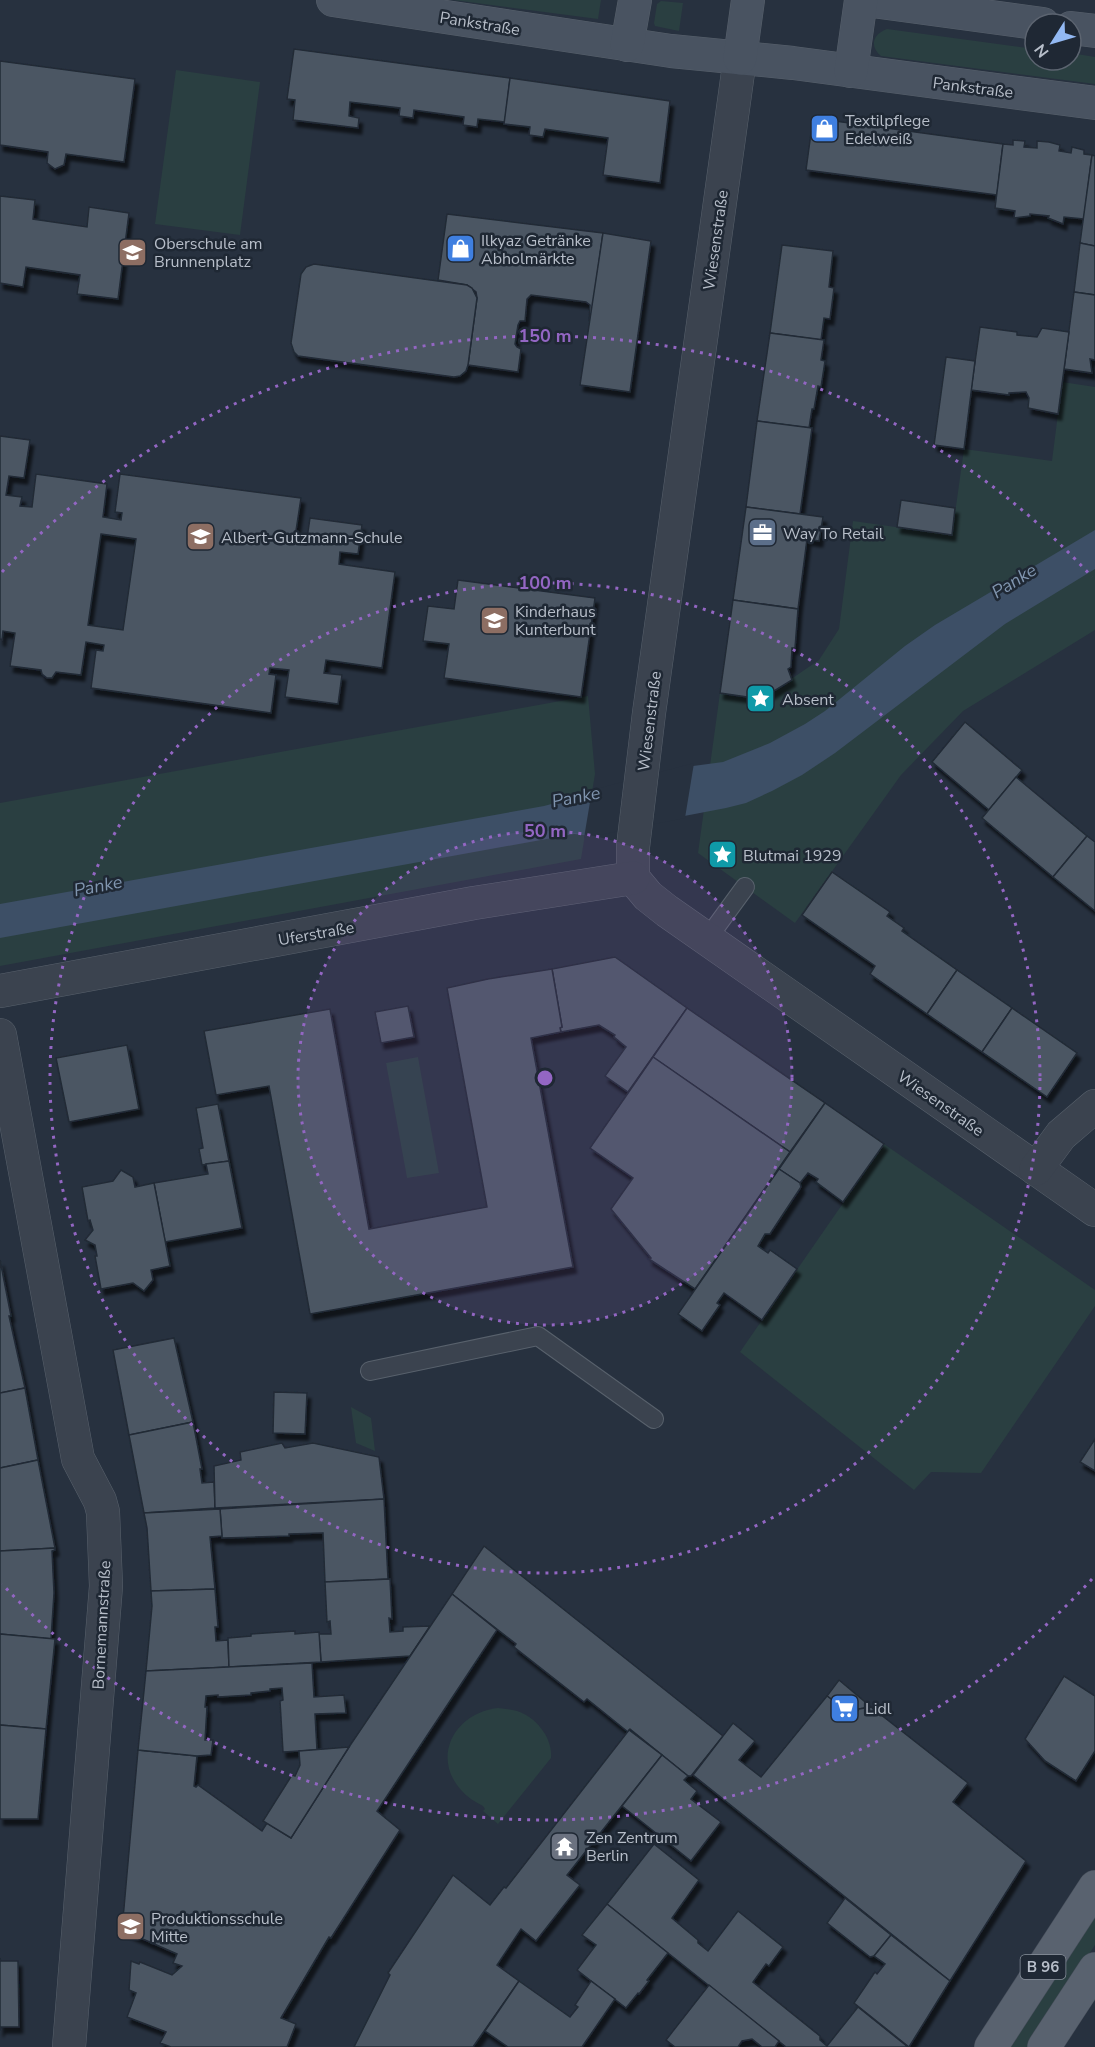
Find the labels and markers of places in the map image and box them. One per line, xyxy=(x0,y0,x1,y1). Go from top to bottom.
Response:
place label: Textilpflege Edelweiß xyxy=(845,110,930,150)
shop icon: Textilpflege Edelweiß xyxy=(808,113,840,145)
place label: Ilkyaz Getränke Abholmärkte xyxy=(481,230,591,270)
place label: Oberschule am Brunnenplatz xyxy=(154,233,262,273)
shop icon: Ilkyaz Getränke Abholmärkte xyxy=(444,233,476,265)
school or university icon: Oberschule am Brunnenplatz xyxy=(117,236,149,268)
office icon: Way To Retail xyxy=(746,517,778,549)
school or university icon: Albert-Gutzmann-Schule xyxy=(184,521,216,553)
place label: Way To Retail xyxy=(783,523,884,545)
place label: Albert-Gutzmann-Schule xyxy=(221,527,403,549)
place label: Kinderhaus Kunterbunt xyxy=(515,601,596,641)
school or university icon: Kinderhaus Kunterbunt xyxy=(478,604,510,636)
place icon: Absent xyxy=(745,683,777,715)
place label: Absent xyxy=(782,689,834,711)
place icon: Blutmai 1929 xyxy=(706,839,738,871)
place label: Blutmai 1929 xyxy=(743,845,842,867)
centre of rings xyxy=(535,1068,555,1088)
supermarket icon: Lidl xyxy=(828,1692,860,1724)
place label: Lidl xyxy=(865,1698,892,1720)
place label: Zen Zentrum Berlin xyxy=(586,1827,678,1867)
temple icon: Zen Zentrum Berlin xyxy=(549,1830,581,1862)
place label: Produktionsschule Mitte xyxy=(151,1908,283,1948)
school or university icon: Produktionsschule Mitte xyxy=(114,1911,146,1943)

